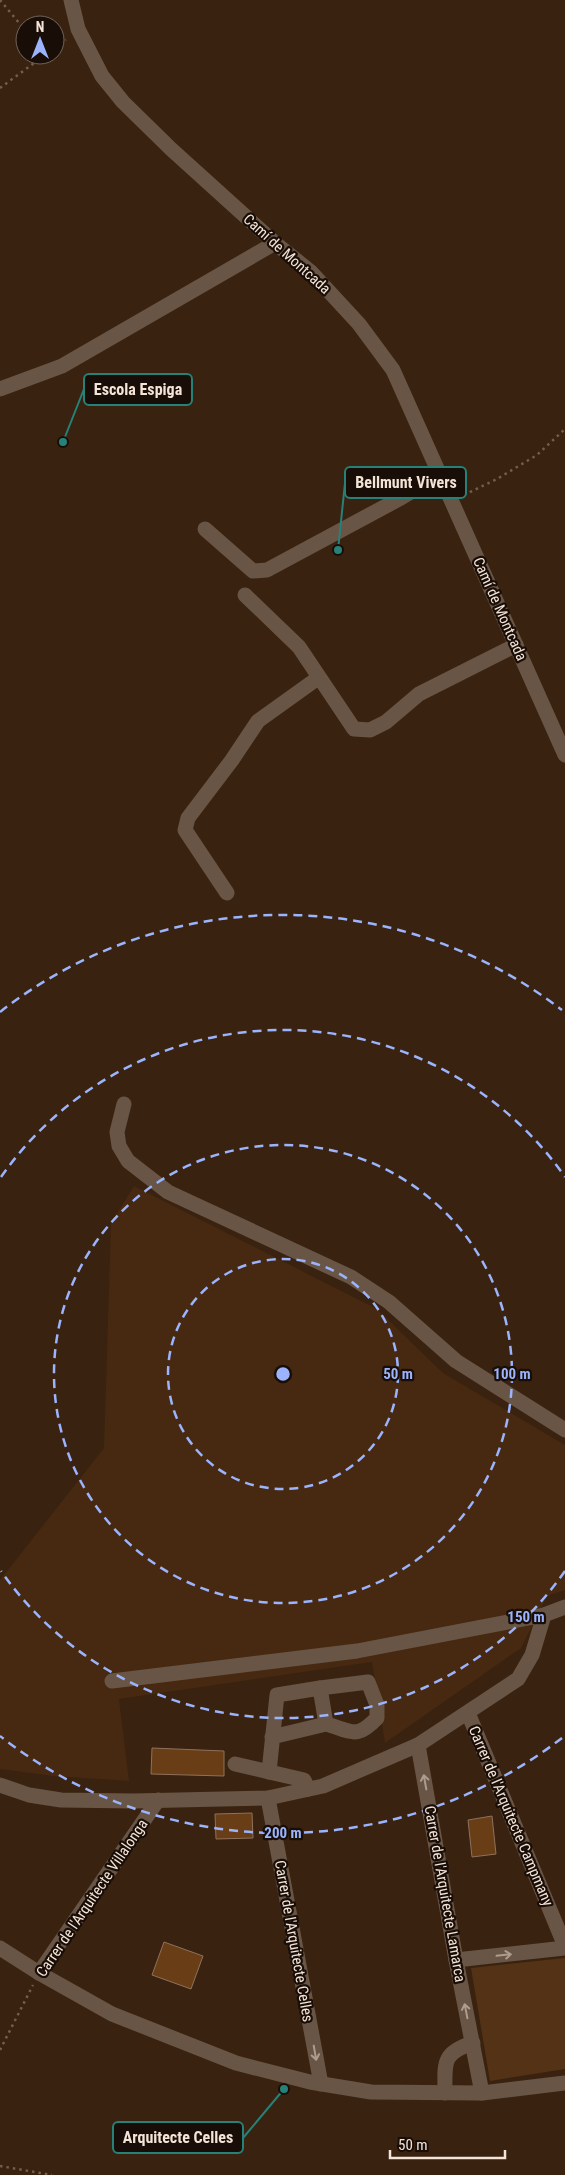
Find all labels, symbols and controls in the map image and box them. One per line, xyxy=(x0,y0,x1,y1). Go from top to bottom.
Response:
north arrow xyxy=(15,15,65,65)
text: N xyxy=(36,19,44,35)
street label: Camí de Montcada xyxy=(240,210,334,298)
callout: Escola Espiga xyxy=(84,374,192,405)
text: Escola Espiga xyxy=(94,380,183,399)
callout: Bellmunt Vivers xyxy=(345,467,466,498)
text: Bellmunt Vivers xyxy=(355,473,457,492)
street label: Camí de Montcada xyxy=(469,555,531,663)
centre of rings xyxy=(274,1365,292,1383)
text: 50 m xyxy=(383,1365,413,1383)
text: 100 m xyxy=(493,1365,531,1383)
text: 150 m xyxy=(507,1608,545,1626)
street label: Carrer de l'Arquitecte Campmany xyxy=(465,1723,557,1909)
one-way arrow xyxy=(419,1775,429,1791)
street label: Carrer de l'Arquitecte Lamarca xyxy=(421,1804,469,1984)
street label: Carrer de l'Arquitecte Villalonga xyxy=(32,1816,152,1980)
text: 200 m xyxy=(264,1824,302,1842)
street label: Carrer de l'Arquitecte Celles xyxy=(271,1859,317,2023)
one-way arrow xyxy=(496,1950,512,1960)
one-way arrow xyxy=(461,2004,470,2020)
one-way arrow xyxy=(310,2045,320,2061)
callout: Arquitecte Celles xyxy=(113,2122,243,2153)
text: Arquitecte Celles xyxy=(123,2128,233,2147)
scale bar xyxy=(390,2128,505,2160)
text: 50 m xyxy=(398,2136,428,2154)

